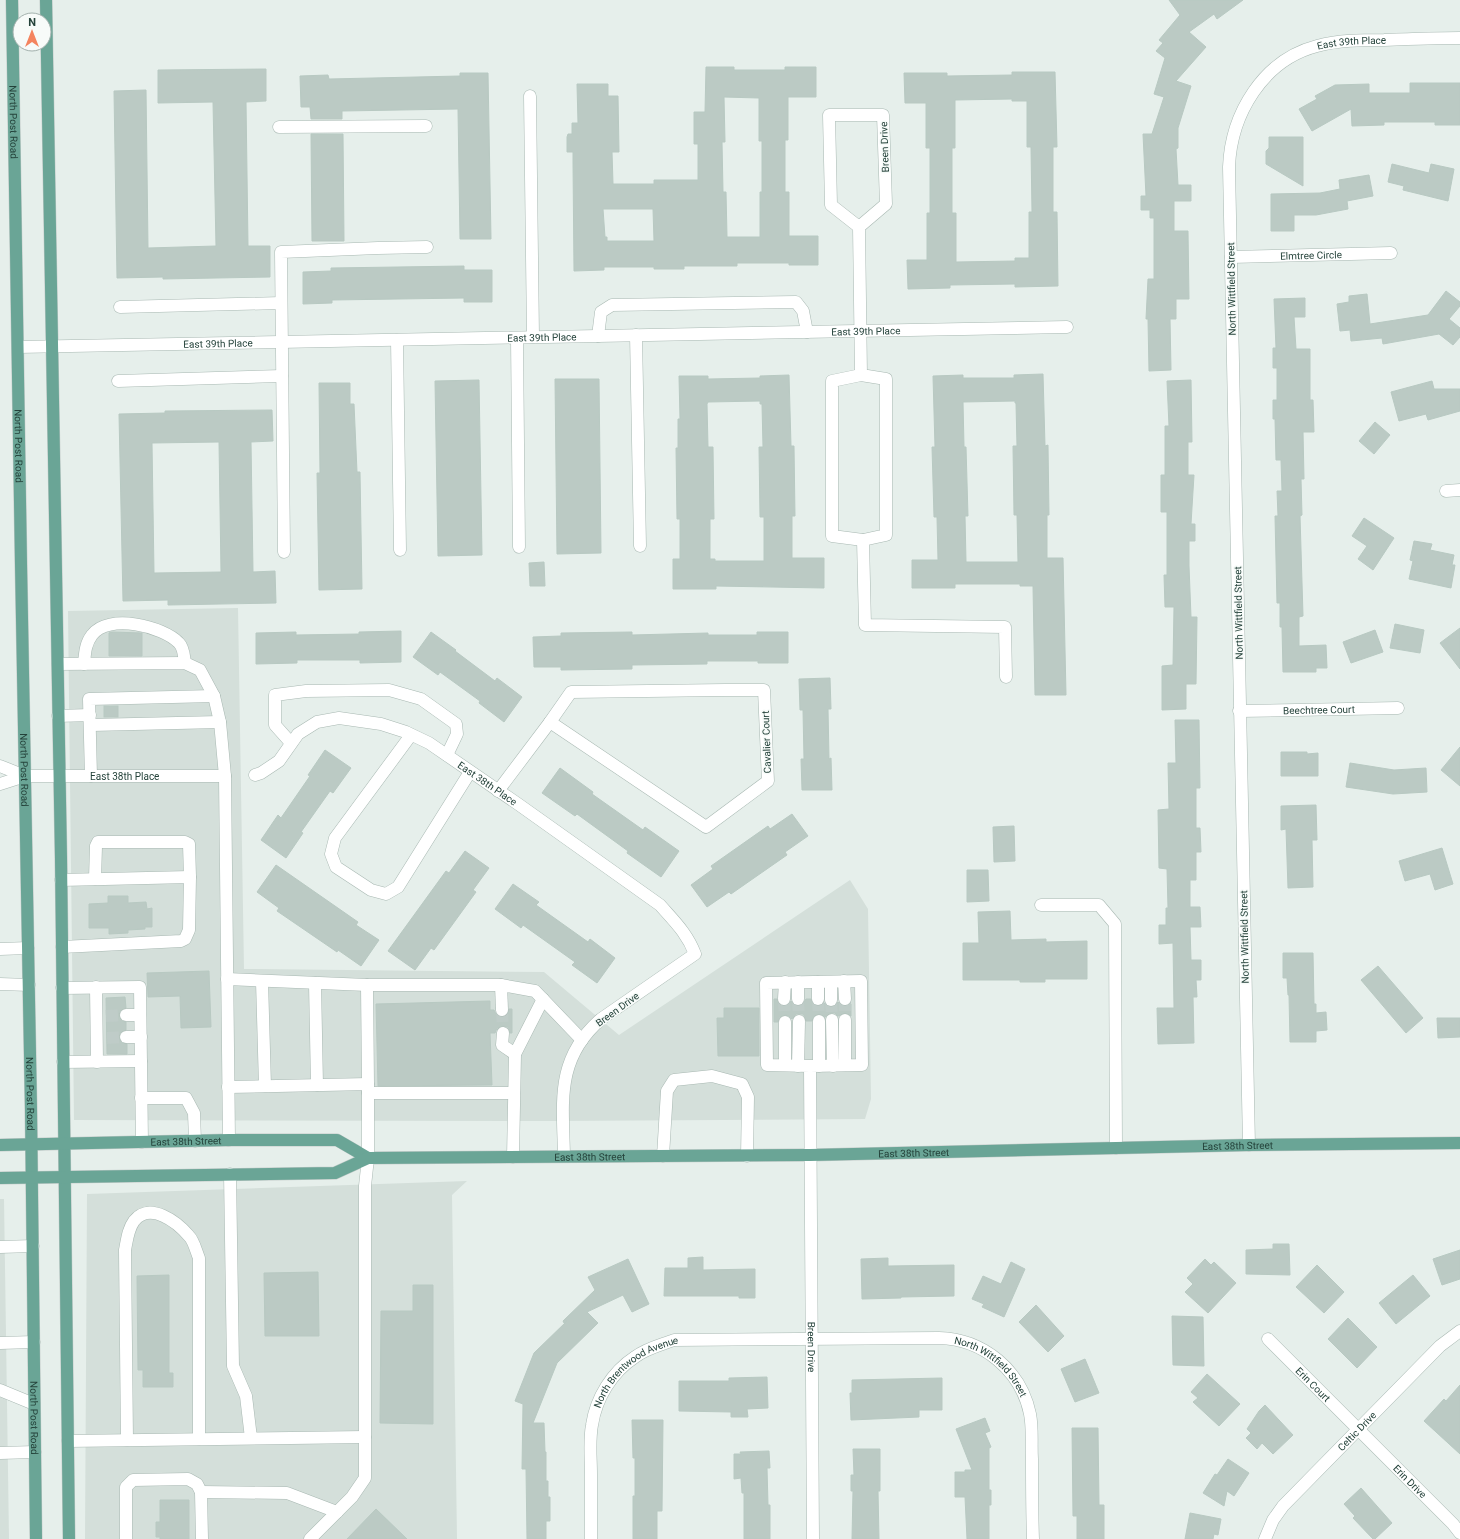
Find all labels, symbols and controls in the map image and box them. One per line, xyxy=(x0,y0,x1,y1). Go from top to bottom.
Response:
north arrow xyxy=(12,12,52,52)
text: N xyxy=(28,16,36,29)
street label: East 39th Place xyxy=(1316,35,1386,52)
street label: North Post Road xyxy=(7,85,20,159)
street label: Breen Drive xyxy=(878,122,891,172)
street label: North Wittfield Street xyxy=(1225,242,1238,336)
street label: Elmtree Circle xyxy=(1280,249,1342,262)
street label: East 39th Place xyxy=(831,325,901,337)
street label: East 39th Place xyxy=(507,331,577,344)
street label: East 39th Place xyxy=(183,338,253,350)
street label: North Post Road xyxy=(13,409,25,483)
street label: North Wittfield Street xyxy=(1232,566,1245,660)
street label: Beechtree Court xyxy=(1283,704,1355,716)
street label: Cavalier Court xyxy=(760,710,773,774)
street label: North Post Road xyxy=(18,733,30,807)
street label: East 38th Place xyxy=(456,759,519,808)
street label: East 38th Place xyxy=(90,771,159,782)
street label: North Wittfield Street xyxy=(1238,890,1251,984)
street label: Breen Drive xyxy=(594,990,641,1029)
street label: North Post Road xyxy=(24,1057,36,1131)
street label: East 38th Street xyxy=(150,1135,222,1148)
street label: East 38th Street xyxy=(1202,1140,1273,1152)
street label: East 38th Street xyxy=(878,1147,949,1159)
street label: East 38th Street xyxy=(554,1151,625,1163)
street label: Breen Drive xyxy=(806,1322,817,1372)
street label: North Brentwood Avenue xyxy=(592,1335,678,1409)
street label: North Wittfield Street xyxy=(953,1335,1029,1398)
street label: Erin Court xyxy=(1293,1365,1332,1404)
street label: North Post Road xyxy=(28,1381,40,1455)
street label: Celtic Drive xyxy=(1336,1410,1379,1453)
street label: Erin Drive xyxy=(1391,1463,1429,1500)

